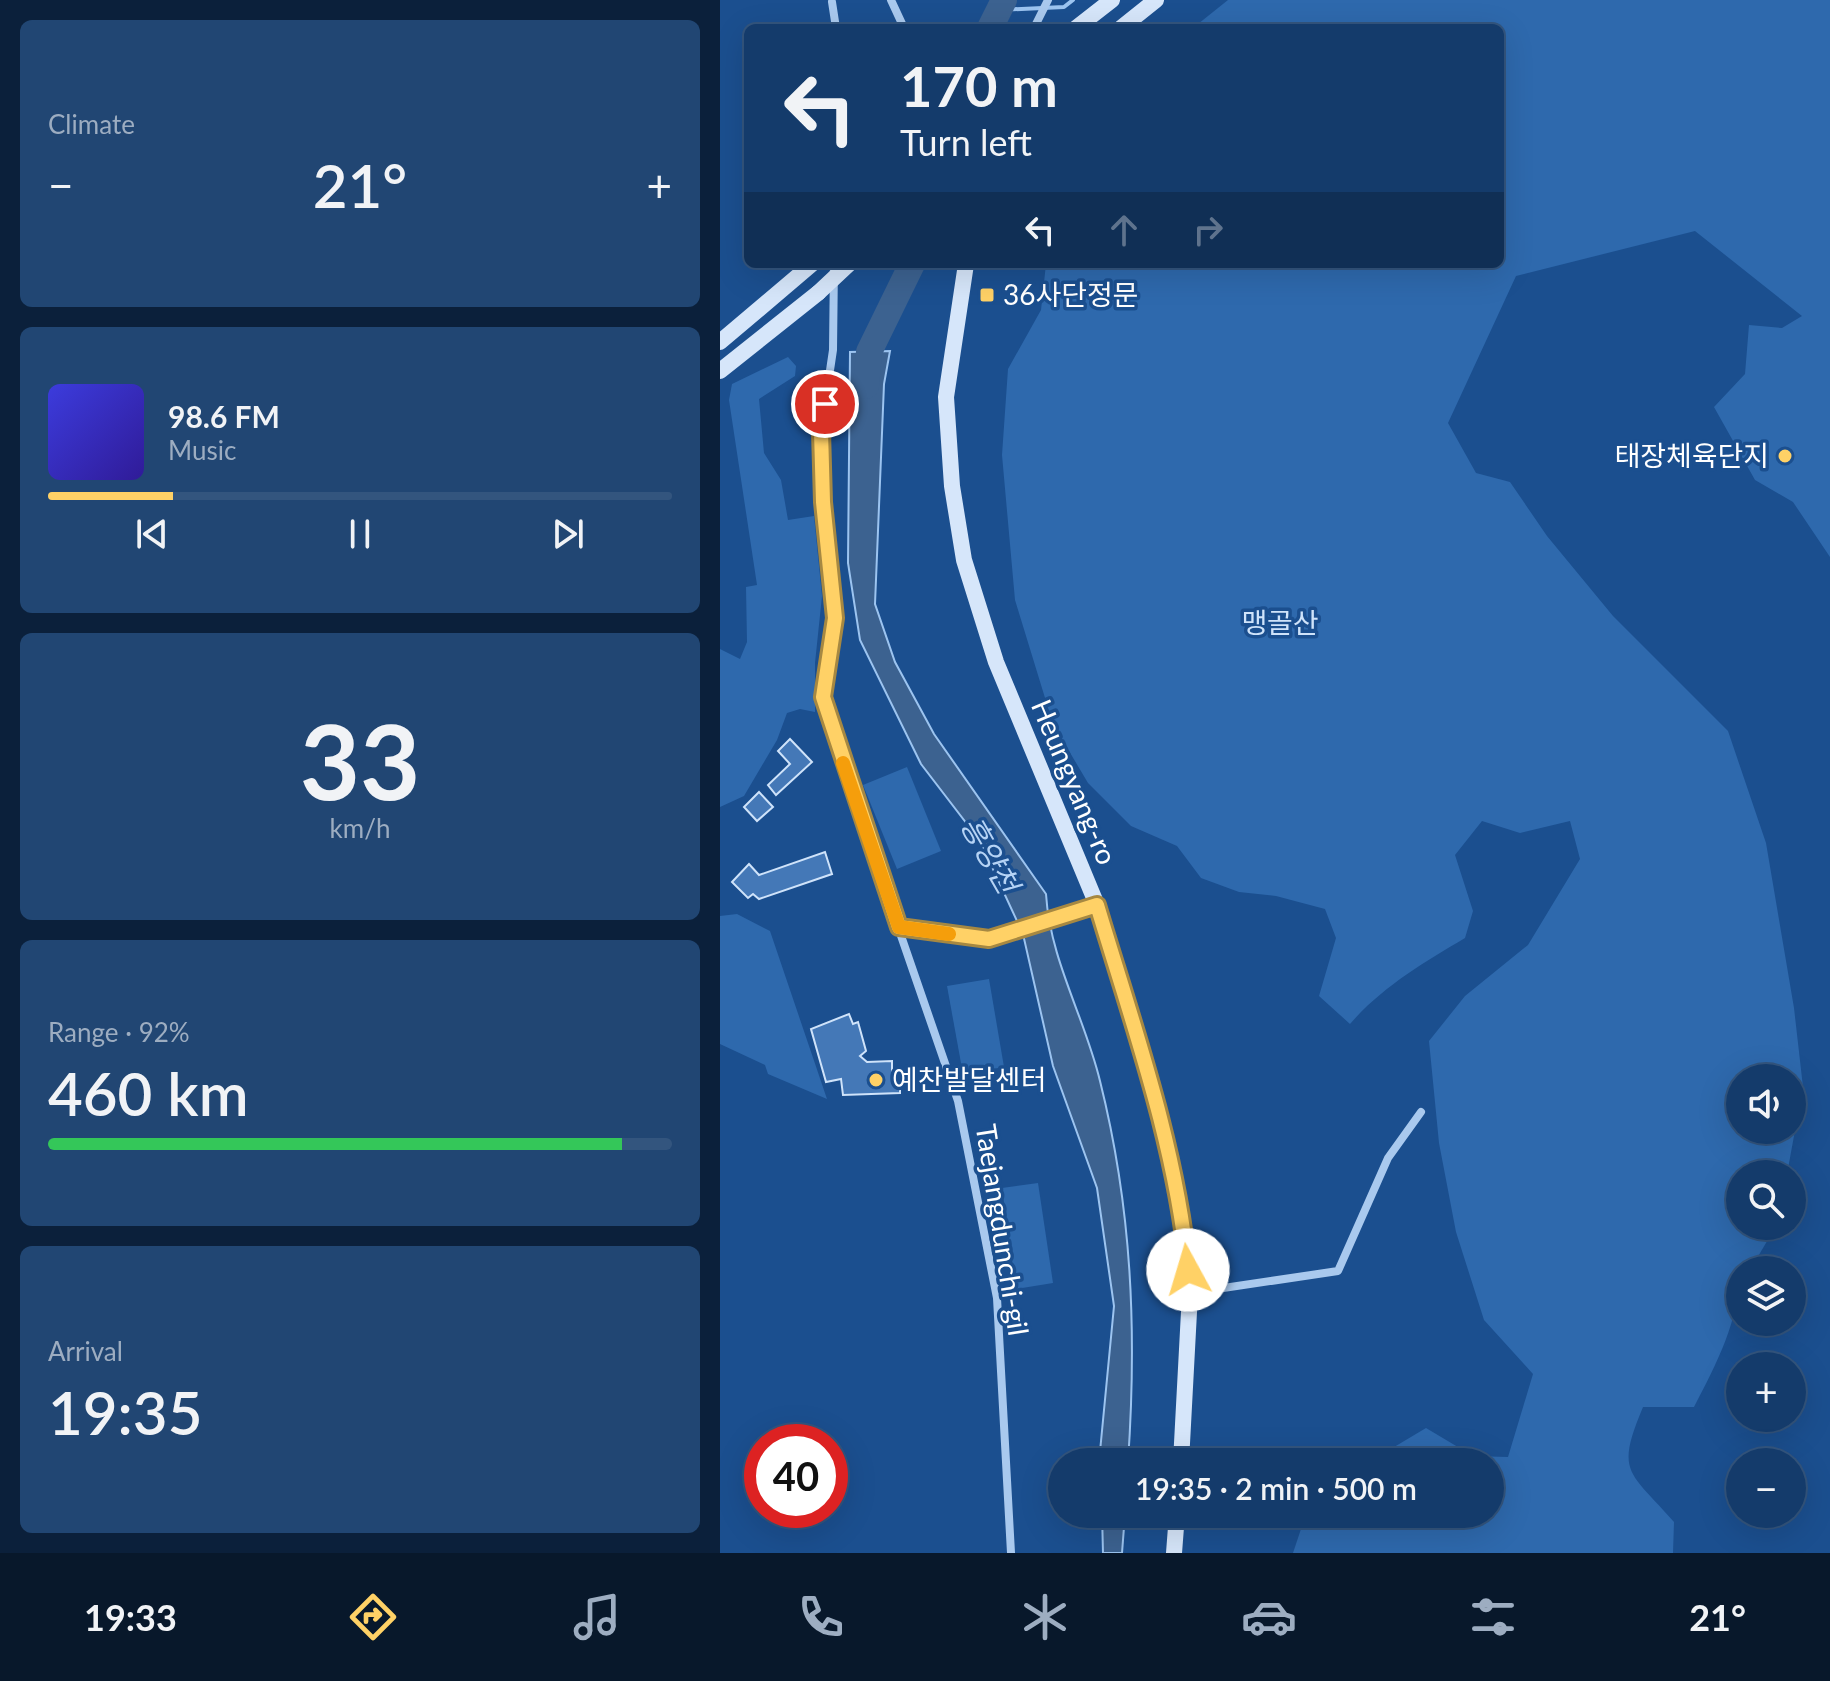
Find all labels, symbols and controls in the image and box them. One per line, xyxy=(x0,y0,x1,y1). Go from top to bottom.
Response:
text: 170 m xyxy=(900,52,1058,119)
icon: left xyxy=(768,56,872,160)
text: Climate xyxy=(48,108,135,140)
text: Turn left xyxy=(900,120,1032,164)
text: 21° xyxy=(313,149,407,221)
text: − xyxy=(48,159,74,211)
text: + xyxy=(646,159,672,211)
icon: left xyxy=(1018,208,1062,252)
icon: ahead xyxy=(1102,208,1146,252)
icon: right xyxy=(1186,208,1230,252)
place label: 36사단정문 xyxy=(1003,277,1139,311)
marker: 36사단정문 xyxy=(978,286,996,304)
pin xyxy=(791,370,859,438)
icon: arrive xyxy=(803,382,847,426)
text: 98.6 FM xyxy=(168,398,280,434)
text: Music xyxy=(168,434,236,466)
place label: 태장체육단지 xyxy=(1614,438,1769,472)
marker: 태장체육단지 xyxy=(1776,447,1794,465)
icon: previous xyxy=(130,512,174,556)
icon: pause xyxy=(338,512,382,556)
icon: next xyxy=(546,512,590,556)
park label: 맹골산 xyxy=(1241,605,1319,639)
street label: Heungyang-ro xyxy=(1025,694,1125,869)
text: 33 xyxy=(300,697,420,822)
water label: 흥양천 xyxy=(954,809,1029,902)
text: km/h xyxy=(330,812,390,844)
text: Range · 92% xyxy=(48,1016,190,1048)
text: 460 km xyxy=(48,1057,249,1129)
place label: 예찬발달센터 xyxy=(892,1062,1047,1096)
map controls xyxy=(1726,1064,1806,1528)
button: sound xyxy=(1726,1064,1806,1144)
marker: 예찬발달센터 xyxy=(867,1071,885,1089)
street label: Taejangdunchi-gil xyxy=(969,1122,1036,1338)
button: search xyxy=(1726,1160,1806,1240)
position arrow xyxy=(1146,1228,1230,1312)
button: layers xyxy=(1726,1256,1806,1336)
text: Arrival xyxy=(48,1335,123,1367)
button: + xyxy=(1726,1352,1806,1432)
text: 19:35 xyxy=(48,1376,202,1448)
speed limit sign: 40 xyxy=(744,1424,848,1528)
button: − xyxy=(1726,1448,1806,1528)
text: 19:35 · 2 min · 500 m xyxy=(1135,1470,1417,1506)
icon: directions xyxy=(345,1589,401,1645)
icon: music xyxy=(569,1589,625,1645)
icon: phone xyxy=(793,1589,849,1645)
icon: climate xyxy=(1017,1589,1073,1645)
icon: car xyxy=(1241,1589,1297,1645)
icon: filters xyxy=(1465,1589,1521,1645)
text: 19:33 xyxy=(84,1595,177,1639)
text: 21° xyxy=(1689,1595,1746,1639)

